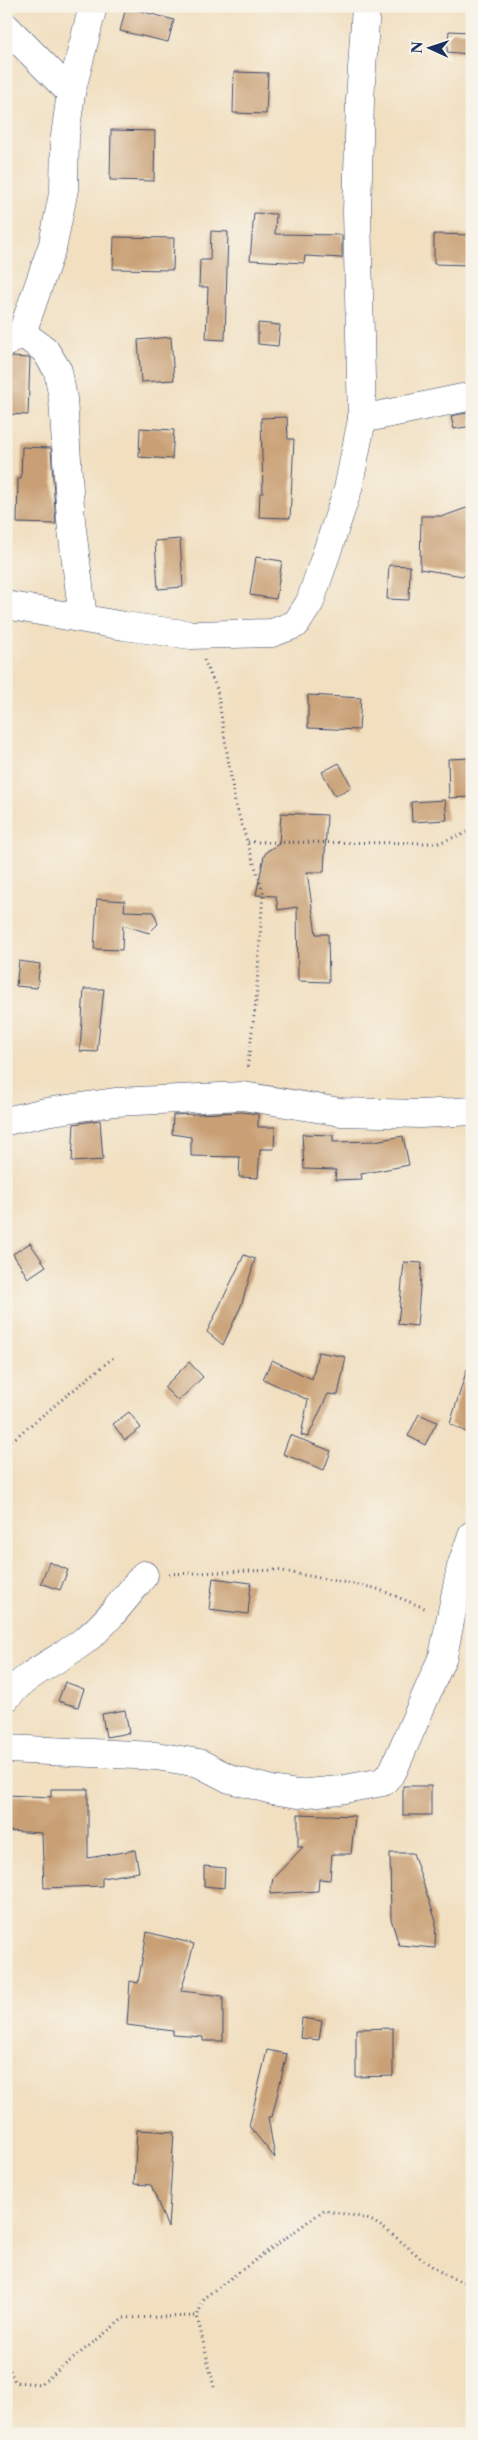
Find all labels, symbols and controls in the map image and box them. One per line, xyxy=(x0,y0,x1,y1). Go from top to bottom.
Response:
north arrow xyxy=(406,22,456,72)
text: N xyxy=(408,41,426,54)

